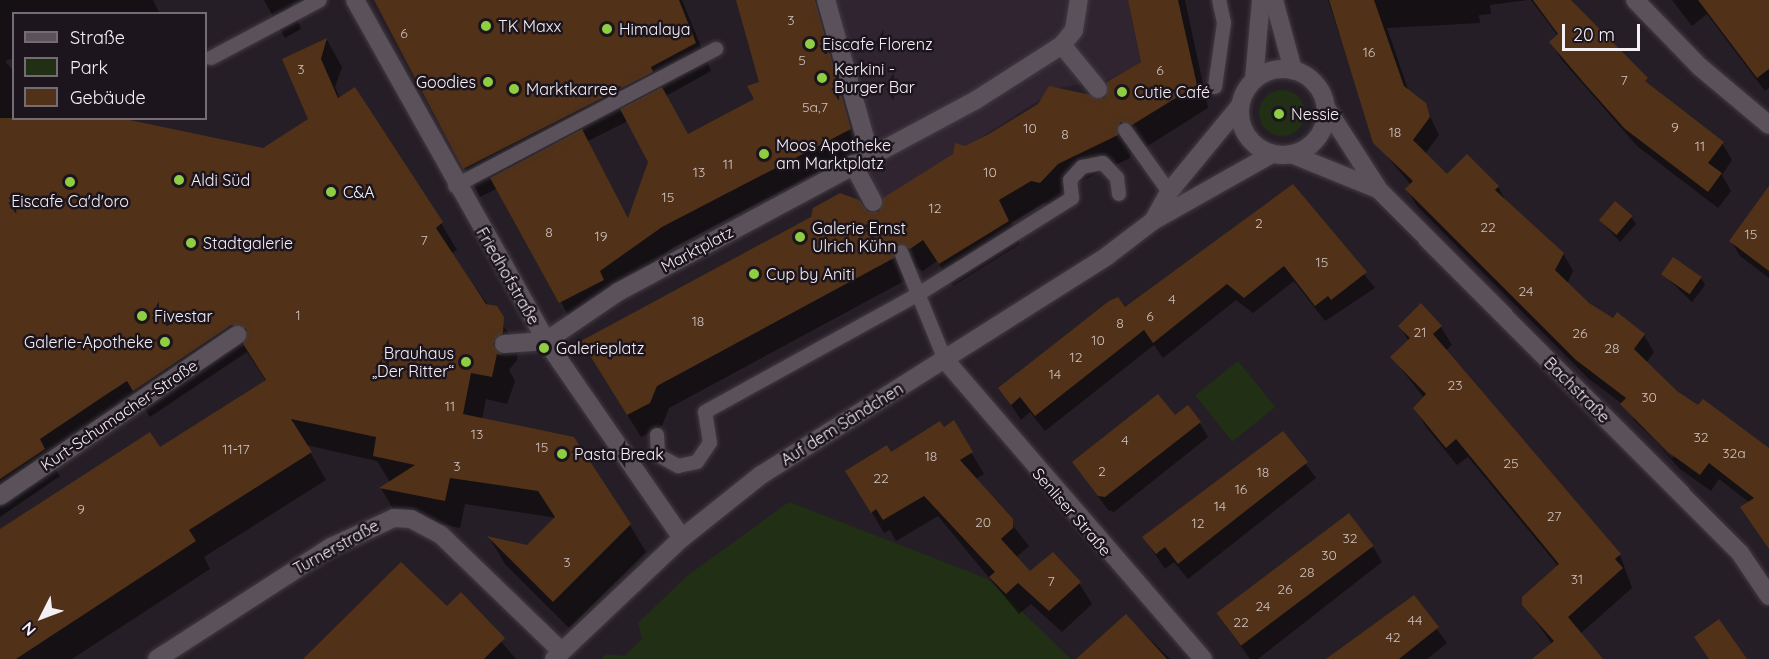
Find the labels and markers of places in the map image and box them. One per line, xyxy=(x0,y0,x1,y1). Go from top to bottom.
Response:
place label: TK Maxx xyxy=(498,16,561,36)
marker: TK Maxx xyxy=(479,19,493,33)
place label: Himalaya xyxy=(619,19,690,39)
marker: Himalaya xyxy=(600,22,614,36)
place label: Eiscafe Florenz xyxy=(822,34,933,54)
marker: Eiscafe Florenz xyxy=(803,37,817,51)
place label: Kerkini - Burger Bar xyxy=(834,59,915,97)
marker: Kerkini - Burger Bar xyxy=(815,71,829,85)
place label: Goodies xyxy=(416,72,476,92)
marker: Goodies xyxy=(481,75,495,89)
place label: Marktkarree xyxy=(526,79,617,99)
marker: Marktkarree xyxy=(507,82,521,96)
place label: Cutie Café xyxy=(1134,82,1210,102)
marker: Cutie Café xyxy=(1115,85,1129,99)
place label: Nessie xyxy=(1291,104,1339,124)
marker: Nessie xyxy=(1272,107,1286,121)
place label: Moos Apotheke am Marktplatz xyxy=(776,135,891,173)
marker: Moos Apotheke am Marktplatz xyxy=(757,147,771,161)
place label: Aldi Süd xyxy=(191,170,250,190)
marker: Aldi Süd xyxy=(172,173,186,187)
marker: Eiscafe Ca'd'oro xyxy=(63,175,77,189)
place label: C&A xyxy=(343,182,375,202)
marker: C&A xyxy=(324,185,338,199)
place label: Eiscafe Ca'd'oro xyxy=(11,191,129,211)
place label: Galerie Ernst Ulrich Kühn xyxy=(812,218,906,256)
marker: Galerie Ernst Ulrich Kühn xyxy=(793,230,807,244)
place label: Stadtgalerie xyxy=(203,233,293,253)
marker: Stadtgalerie xyxy=(184,236,198,250)
place label: Cup by Aniti xyxy=(766,264,855,284)
marker: Cup by Aniti xyxy=(747,267,761,281)
place label: Fivestar xyxy=(154,306,213,326)
marker: Fivestar xyxy=(135,309,149,323)
place label: Galerie-Apotheke xyxy=(24,332,153,352)
marker: Galerie-Apotheke xyxy=(158,335,172,349)
place label: Galerieplatz xyxy=(556,338,644,358)
marker: Galerieplatz xyxy=(537,341,551,355)
place label: Brauhaus „Der Ritter“ xyxy=(372,343,454,381)
marker: Brauhaus „Der Ritter“ xyxy=(459,355,473,369)
place label: Pasta Break xyxy=(574,444,664,464)
marker: Pasta Break xyxy=(555,447,569,461)

